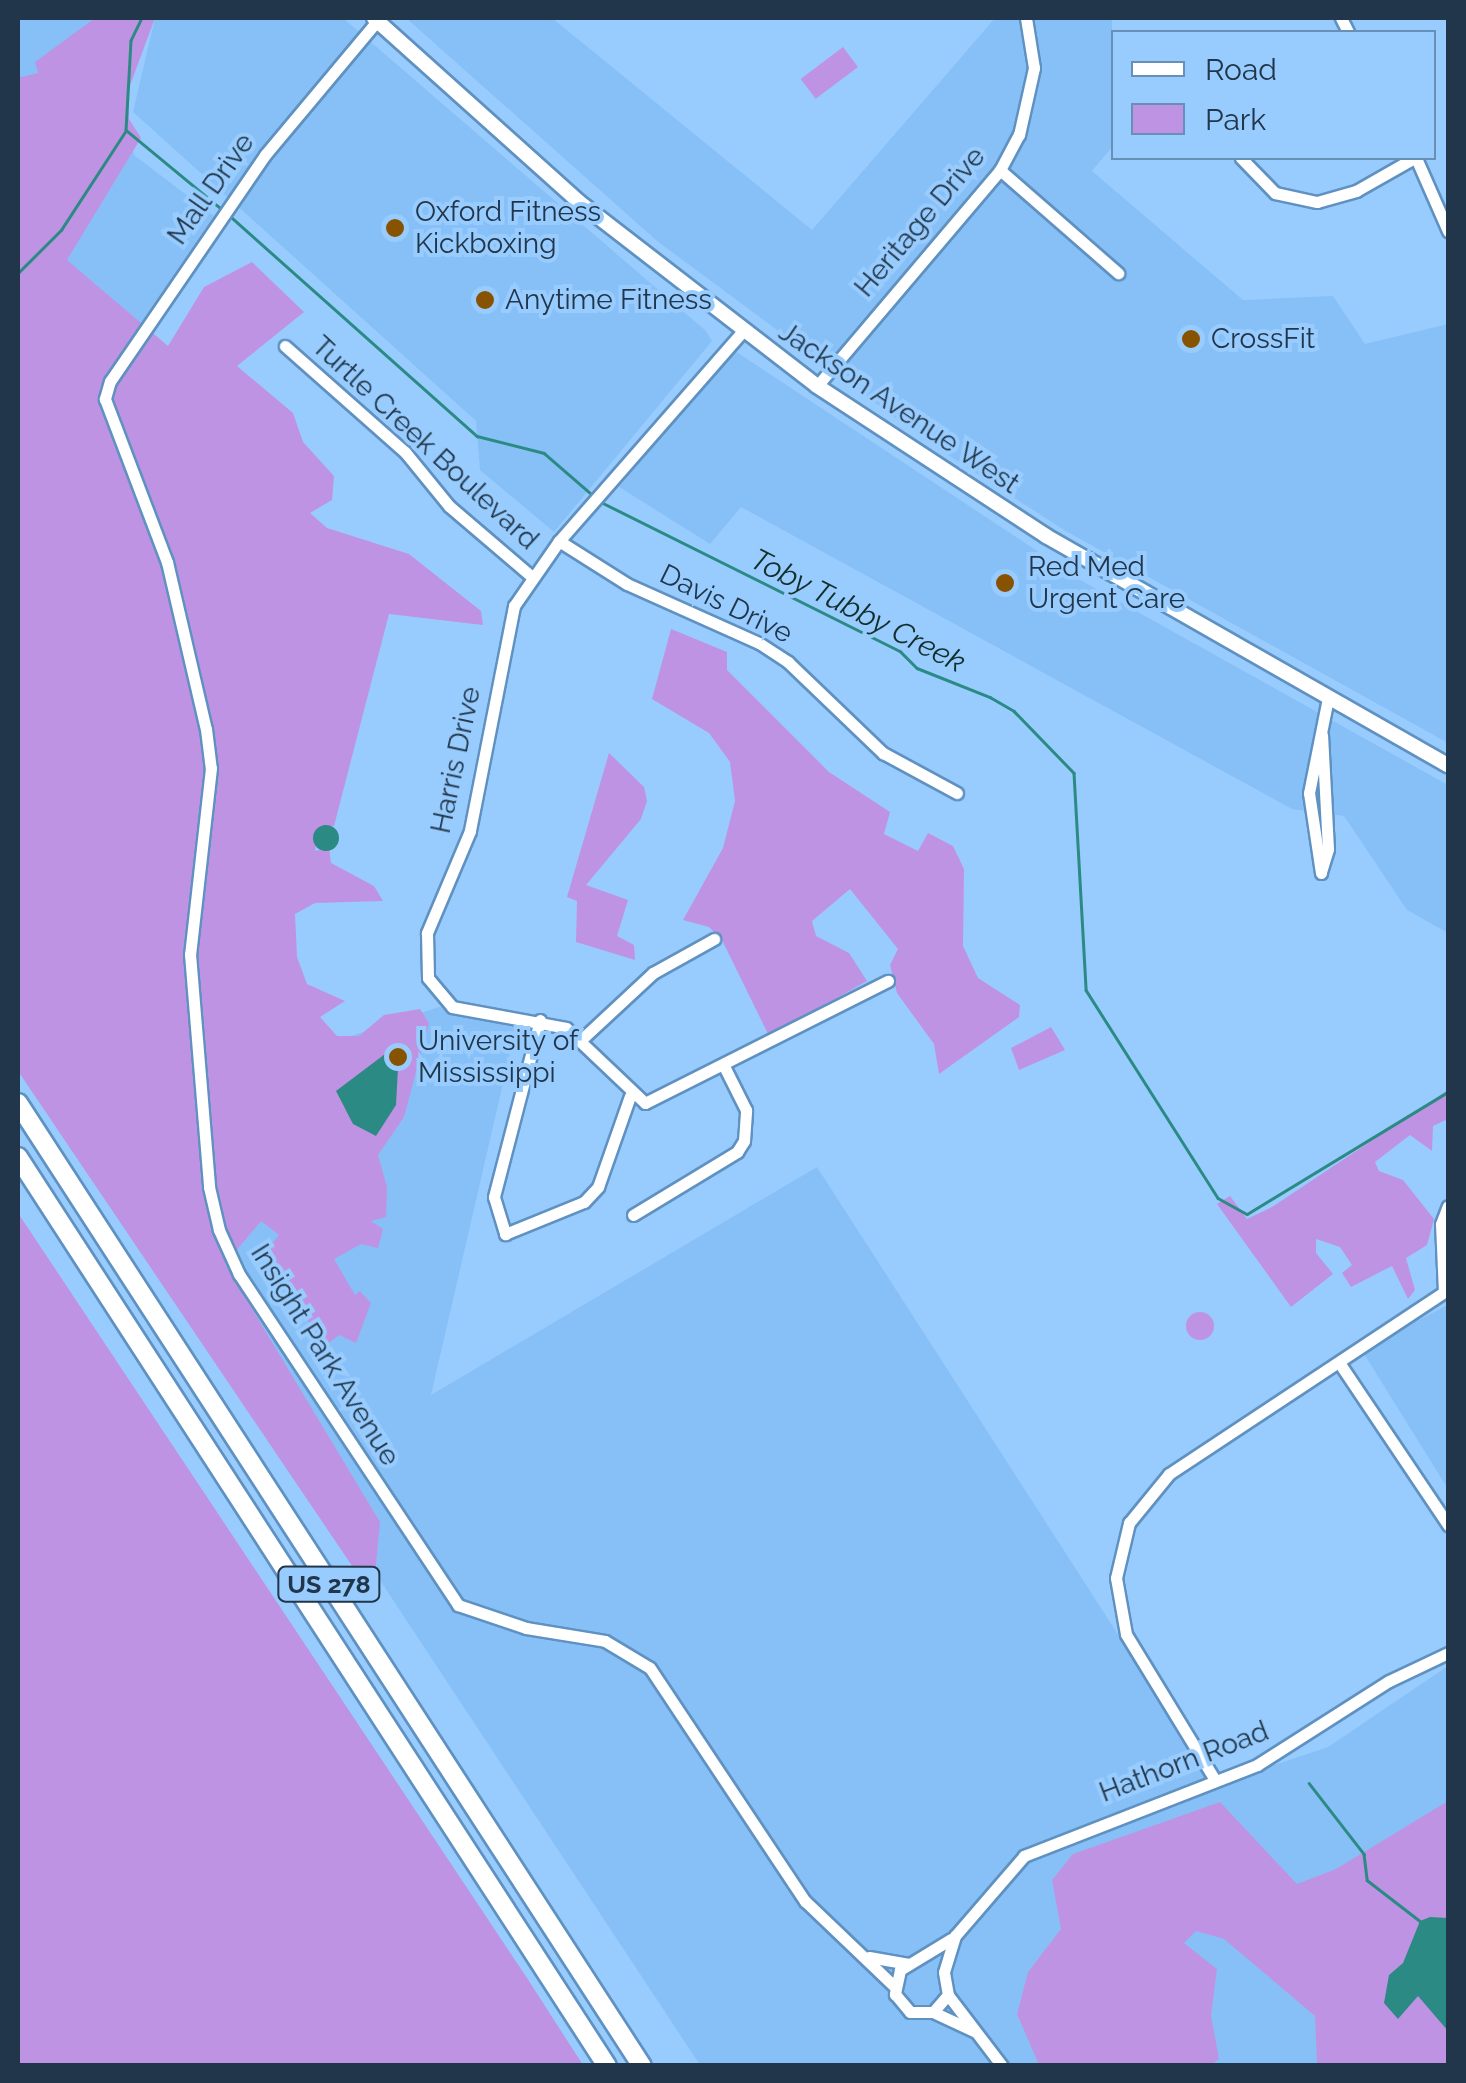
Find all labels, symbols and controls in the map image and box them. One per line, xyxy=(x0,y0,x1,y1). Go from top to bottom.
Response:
legend xyxy=(1111,30,1436,160)
text: Road xyxy=(1205,52,1277,87)
text: Park xyxy=(1205,102,1266,137)
street label: Mall Drive xyxy=(160,127,262,251)
street label: Heritage Drive xyxy=(848,140,992,304)
place label: Oxford Fitness Kickboxing xyxy=(415,195,601,261)
marker: Oxford Fitness Kickboxing xyxy=(384,217,406,239)
place label: Anytime Fitness xyxy=(505,283,712,317)
marker: Anytime Fitness xyxy=(474,289,496,311)
street label: Jackson Avenue West xyxy=(772,315,1026,501)
place label: CrossFit xyxy=(1211,322,1315,356)
marker: CrossFit xyxy=(1180,328,1202,350)
street label: Turtle Creek Boulevard xyxy=(305,329,545,557)
water label: Toby Tubby Creek xyxy=(744,541,972,681)
place label: Red Med Urgent Care xyxy=(1028,550,1185,616)
street label: Davis Drive xyxy=(654,558,798,650)
marker: Red Med Urgent Care xyxy=(992,570,1018,596)
street label: Harris Drive xyxy=(424,684,488,836)
place label: University of Mississippi xyxy=(418,1024,579,1090)
marker: University of Mississippi xyxy=(387,1046,409,1068)
street label: Insight Park Avenue xyxy=(243,1238,407,1472)
road number: US 278 xyxy=(276,1564,382,1604)
street label: Hathorn Road xyxy=(1095,1714,1273,1810)

